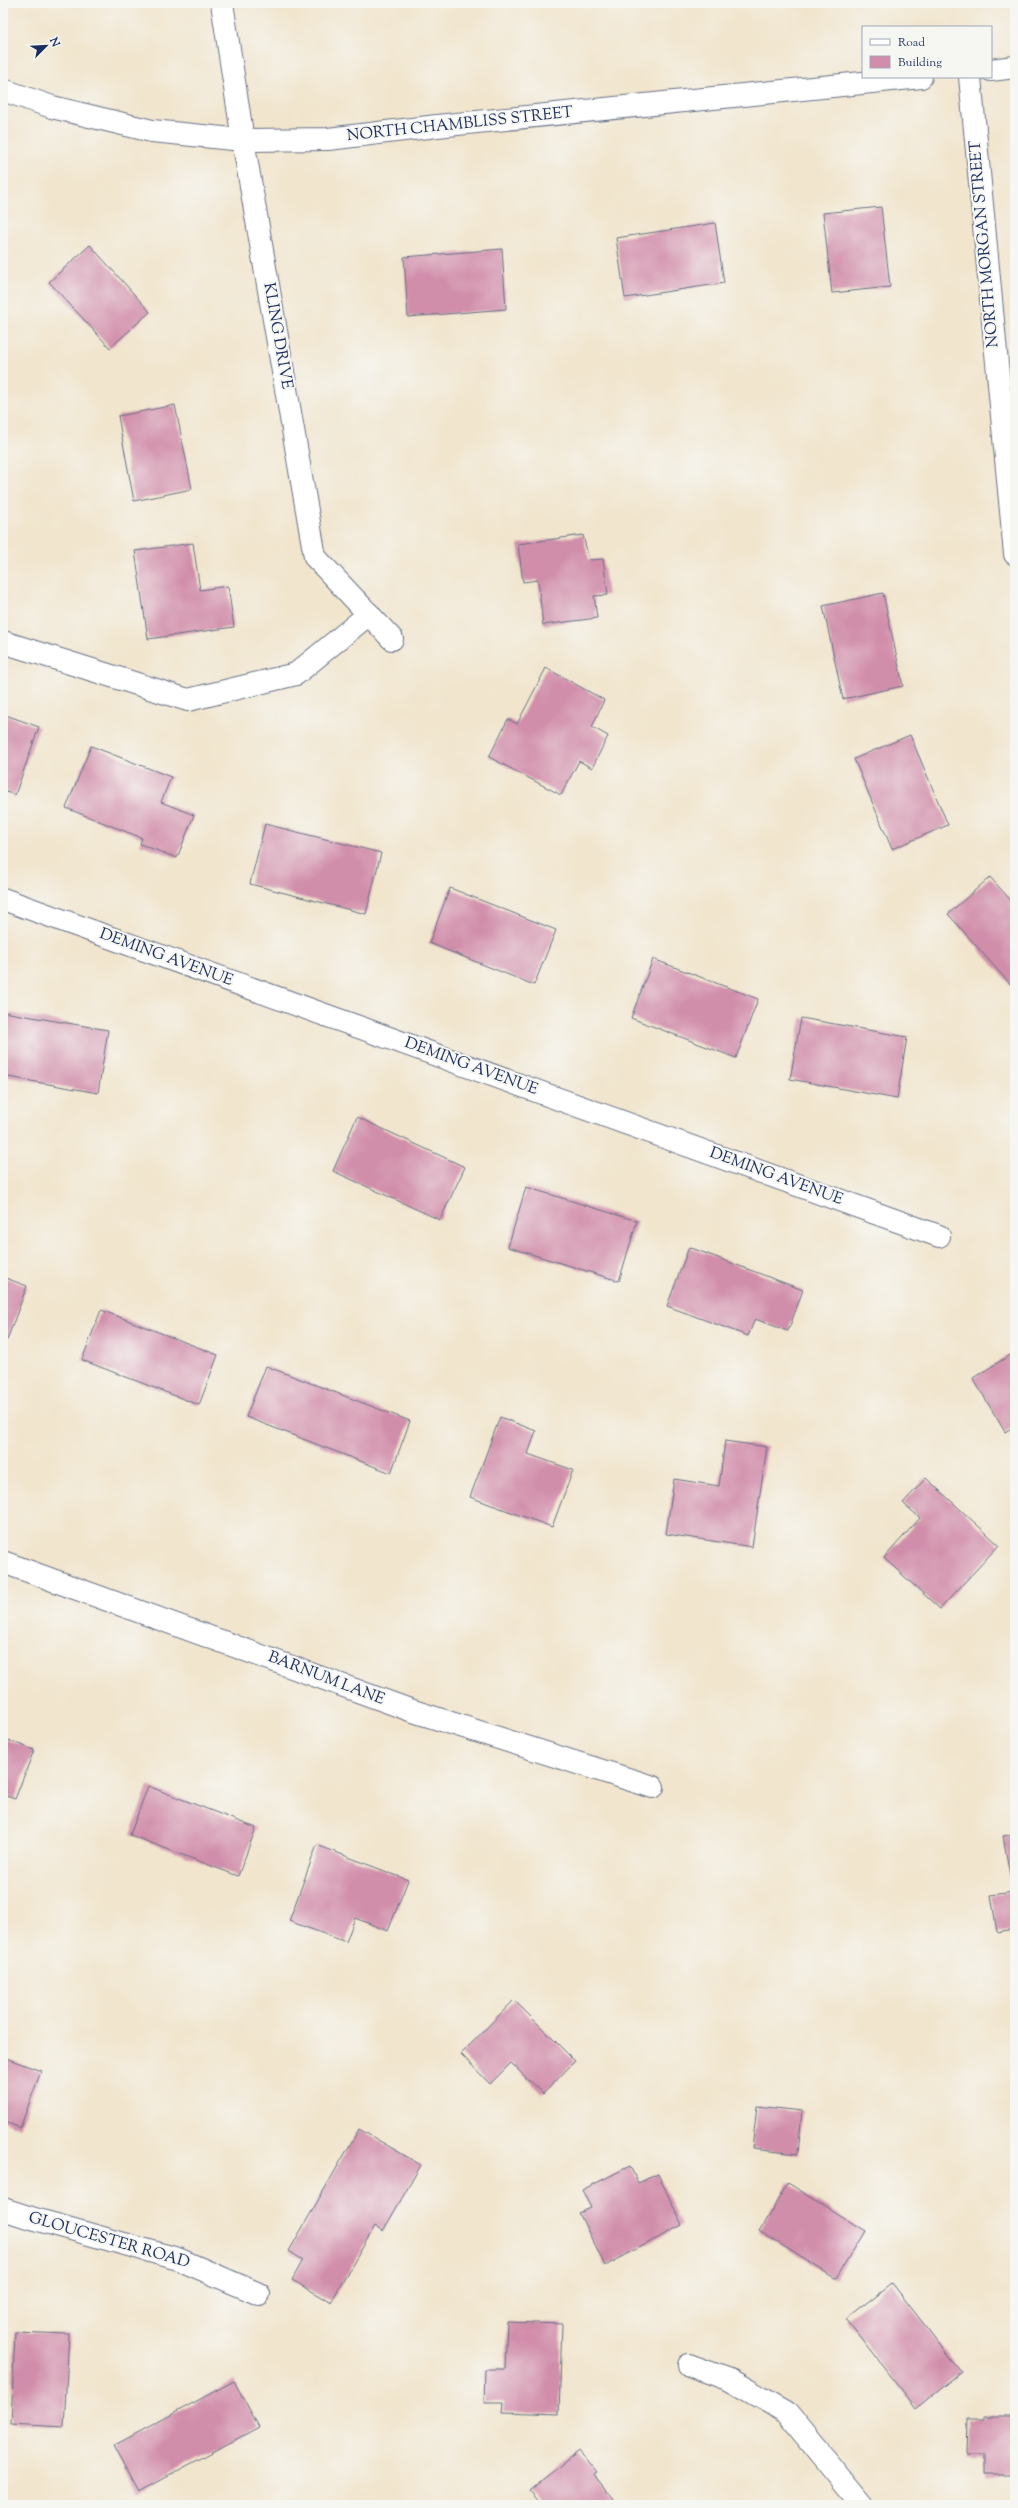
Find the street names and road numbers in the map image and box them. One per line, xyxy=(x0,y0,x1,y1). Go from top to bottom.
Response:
street label: NORTH CHAMBLISS STREET xyxy=(346,102,574,148)
street label: NORTH MORGAN STREET xyxy=(964,139,1006,349)
street label: KLING DRIVE xyxy=(256,281,298,391)
street label: DEMING AVENUE xyxy=(96,923,236,993)
street label: DEMING AVENUE xyxy=(401,1032,541,1102)
street label: DEMING AVENUE xyxy=(706,1142,846,1212)
street label: BARNUM LANE xyxy=(264,1646,388,1712)
street label: GLOUCESTER ROAD xyxy=(26,2207,192,2275)

